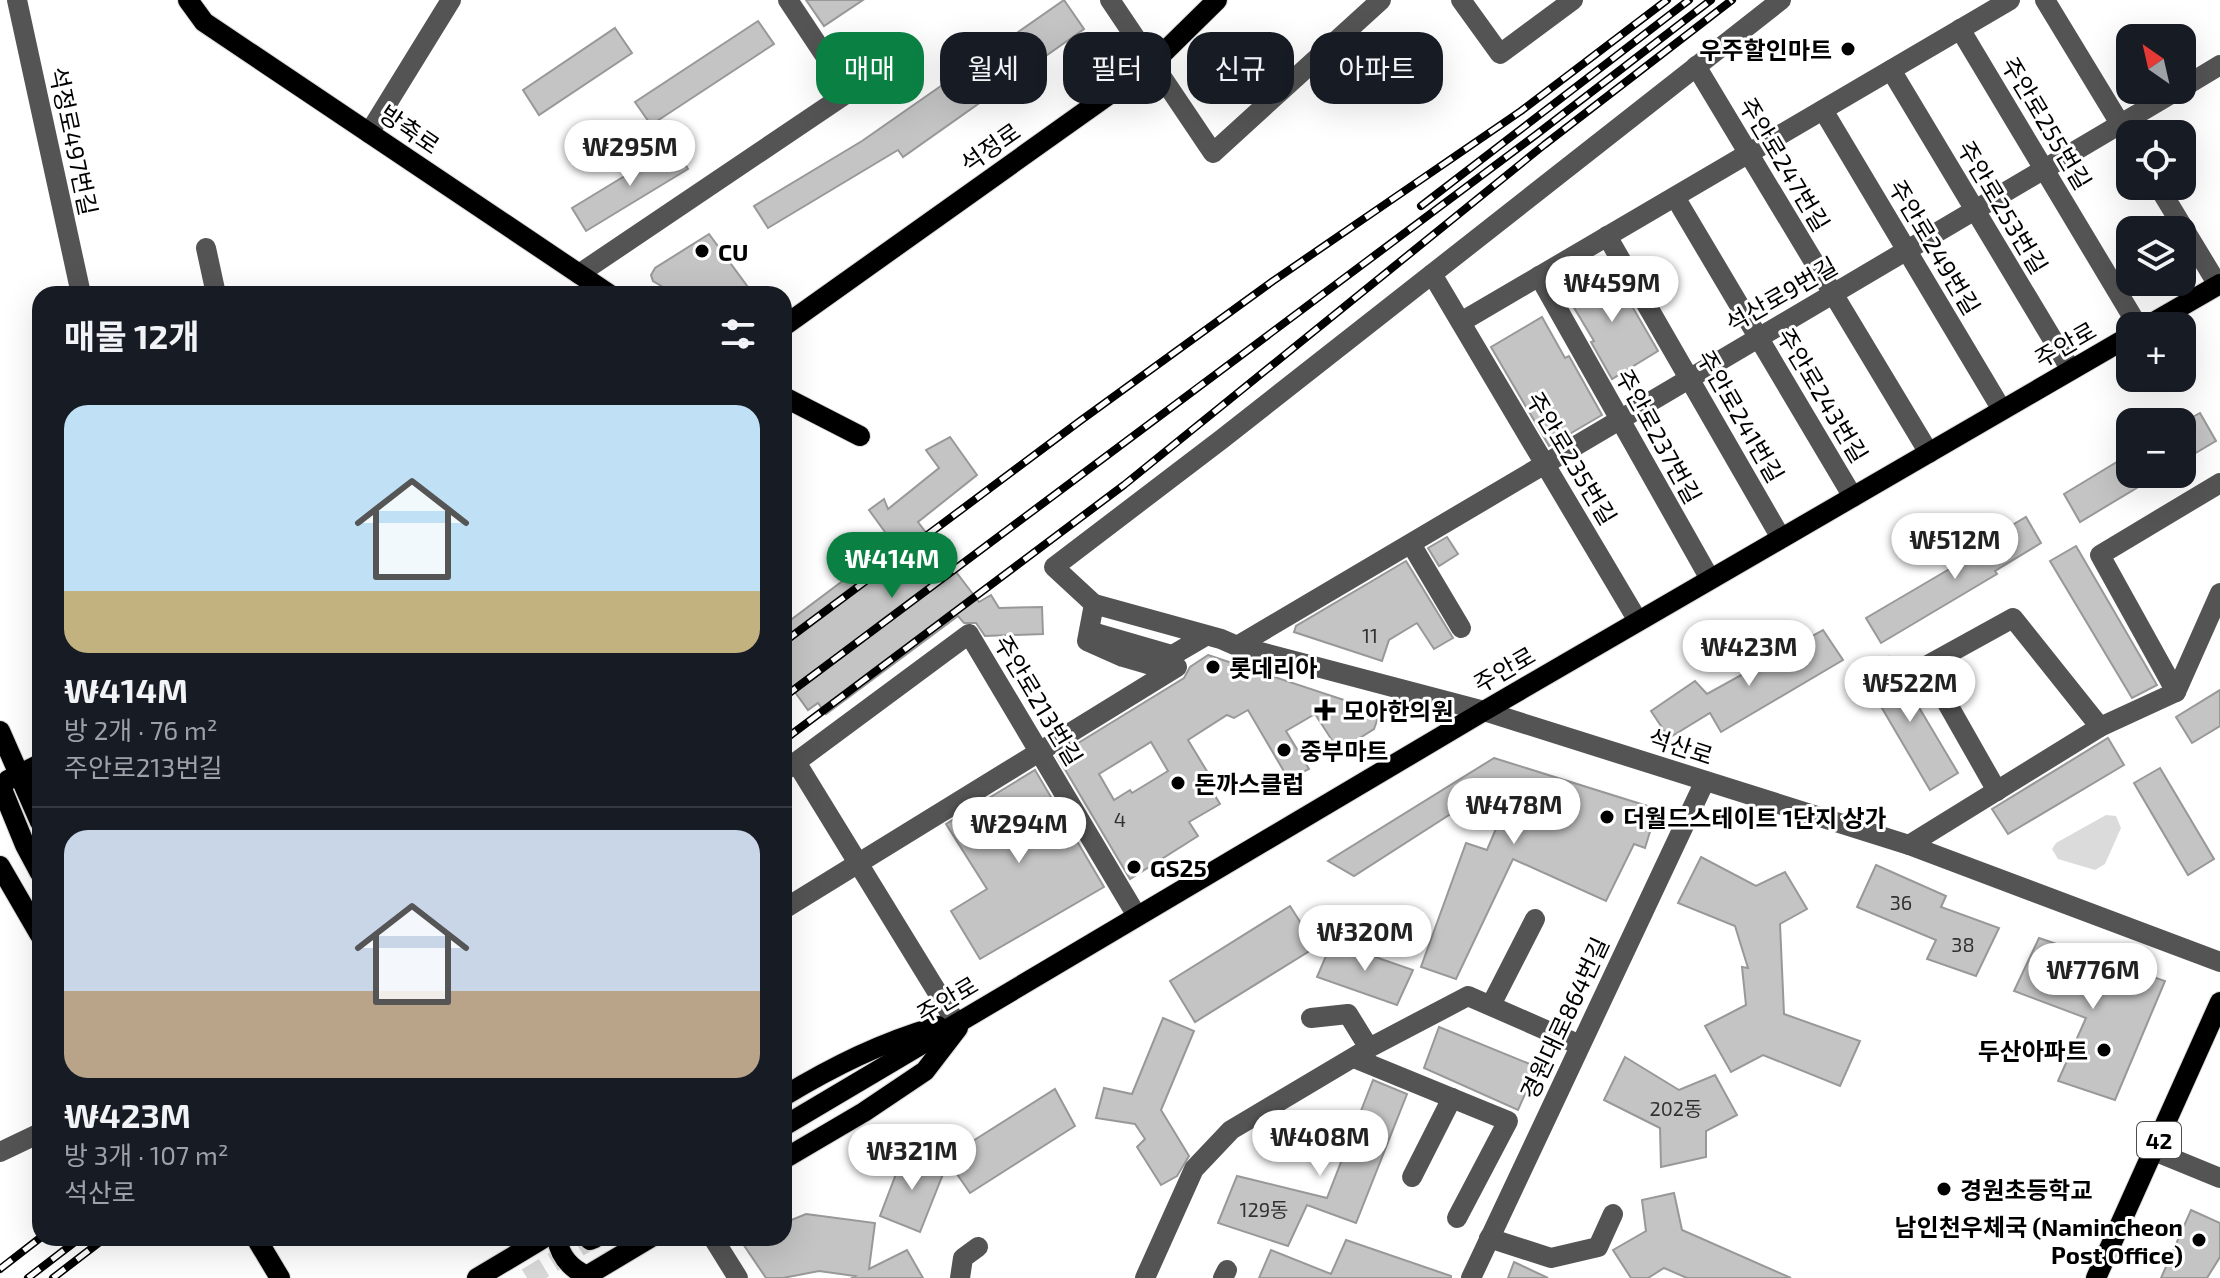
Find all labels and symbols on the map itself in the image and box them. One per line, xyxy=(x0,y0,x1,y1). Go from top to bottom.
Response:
north arrow xyxy=(2116,24,2196,104)
place label: 우주할인마트 xyxy=(1700,35,1832,64)
marker: 우주할인마트 xyxy=(1839,40,1857,58)
street label: 주안로255번길 xyxy=(1996,51,2098,195)
street label: 석정로497번길 xyxy=(44,64,104,218)
street label: 주안로247번길 xyxy=(1734,92,1836,236)
street label: 방축로 xyxy=(374,98,446,160)
street label: 석정로 xyxy=(955,116,1025,178)
pin: ₩295M xyxy=(574,120,686,188)
street label: 주안로253번길 xyxy=(1952,135,2054,279)
street label: 주안로249번길 xyxy=(1883,174,1987,320)
place label: CU xyxy=(718,237,749,266)
marker: CU xyxy=(693,242,711,260)
street label: 석산로9번길 xyxy=(1720,250,1842,338)
pin: ₩459M xyxy=(1556,256,1668,324)
street label: 주안로 xyxy=(2029,315,2101,373)
street label: 주안로243번길 xyxy=(1771,322,1875,468)
street label: 주안로241번길 xyxy=(1691,345,1791,487)
street label: 주안로237번길 xyxy=(1610,364,1708,508)
street label: 주안로235번길 xyxy=(1521,386,1623,530)
pin: ₩512M xyxy=(1899,513,2011,581)
pin: ₩414M xyxy=(836,532,948,600)
pin: ₩423M xyxy=(1693,620,1805,688)
house number: 11 xyxy=(1362,623,1378,647)
street label: 주안로213번길 xyxy=(989,630,1089,770)
street label: 주안로 xyxy=(1468,640,1540,698)
place label: 롯데리아 xyxy=(1229,653,1317,682)
pin: ₩522M xyxy=(1854,656,1966,724)
marker: 롯데리아 xyxy=(1204,658,1222,676)
place label: 모아한의원 xyxy=(1343,696,1453,725)
marker: 모아한의원 xyxy=(1314,699,1336,721)
street label: 석산로 xyxy=(1645,722,1717,770)
place label: 중부마트 xyxy=(1300,736,1388,765)
marker: 중부마트 xyxy=(1275,741,1293,759)
place label: 돈까스클럽 xyxy=(1194,769,1304,798)
marker: 돈까스클럽 xyxy=(1169,774,1187,792)
pin: ₩478M xyxy=(1458,778,1570,846)
pin: ₩294M xyxy=(963,797,1075,865)
place label: 더월드스테이트 1단지 상가 xyxy=(1623,803,1887,832)
house number: 4 xyxy=(1114,807,1126,831)
marker: 더월드스테이트 1단지 상가 xyxy=(1598,808,1616,826)
place label: GS25 xyxy=(1150,853,1207,882)
marker: GS25 xyxy=(1125,858,1143,876)
house number: 36 xyxy=(1890,890,1912,914)
pin: ₩320M xyxy=(1309,905,1421,973)
street label: 경원대로864번길 xyxy=(1514,932,1614,1104)
house number: 38 xyxy=(1951,932,1975,956)
pin: ₩776M xyxy=(2037,943,2149,1011)
street label: 주안로 xyxy=(911,970,983,1028)
place label: 두산아파트 xyxy=(1978,1036,2088,1065)
marker: 두산아파트 xyxy=(2095,1041,2113,1059)
house number: 202동 xyxy=(1650,1096,1702,1120)
pin: ₩408M xyxy=(1264,1110,1376,1178)
road number: 42 xyxy=(2137,1122,2181,1158)
pin: ₩321M xyxy=(856,1124,968,1192)
place label: 경원초등학교 xyxy=(1960,1175,2092,1204)
marker: 경원초등학교 xyxy=(1935,1180,1953,1198)
house number: 129동 xyxy=(1239,1197,1289,1221)
place label: 남인천우체국 (Namincheon Post Office) xyxy=(1895,1212,2183,1269)
marker: 남인천우체국 (Namincheon Post Office) xyxy=(2190,1231,2208,1249)

